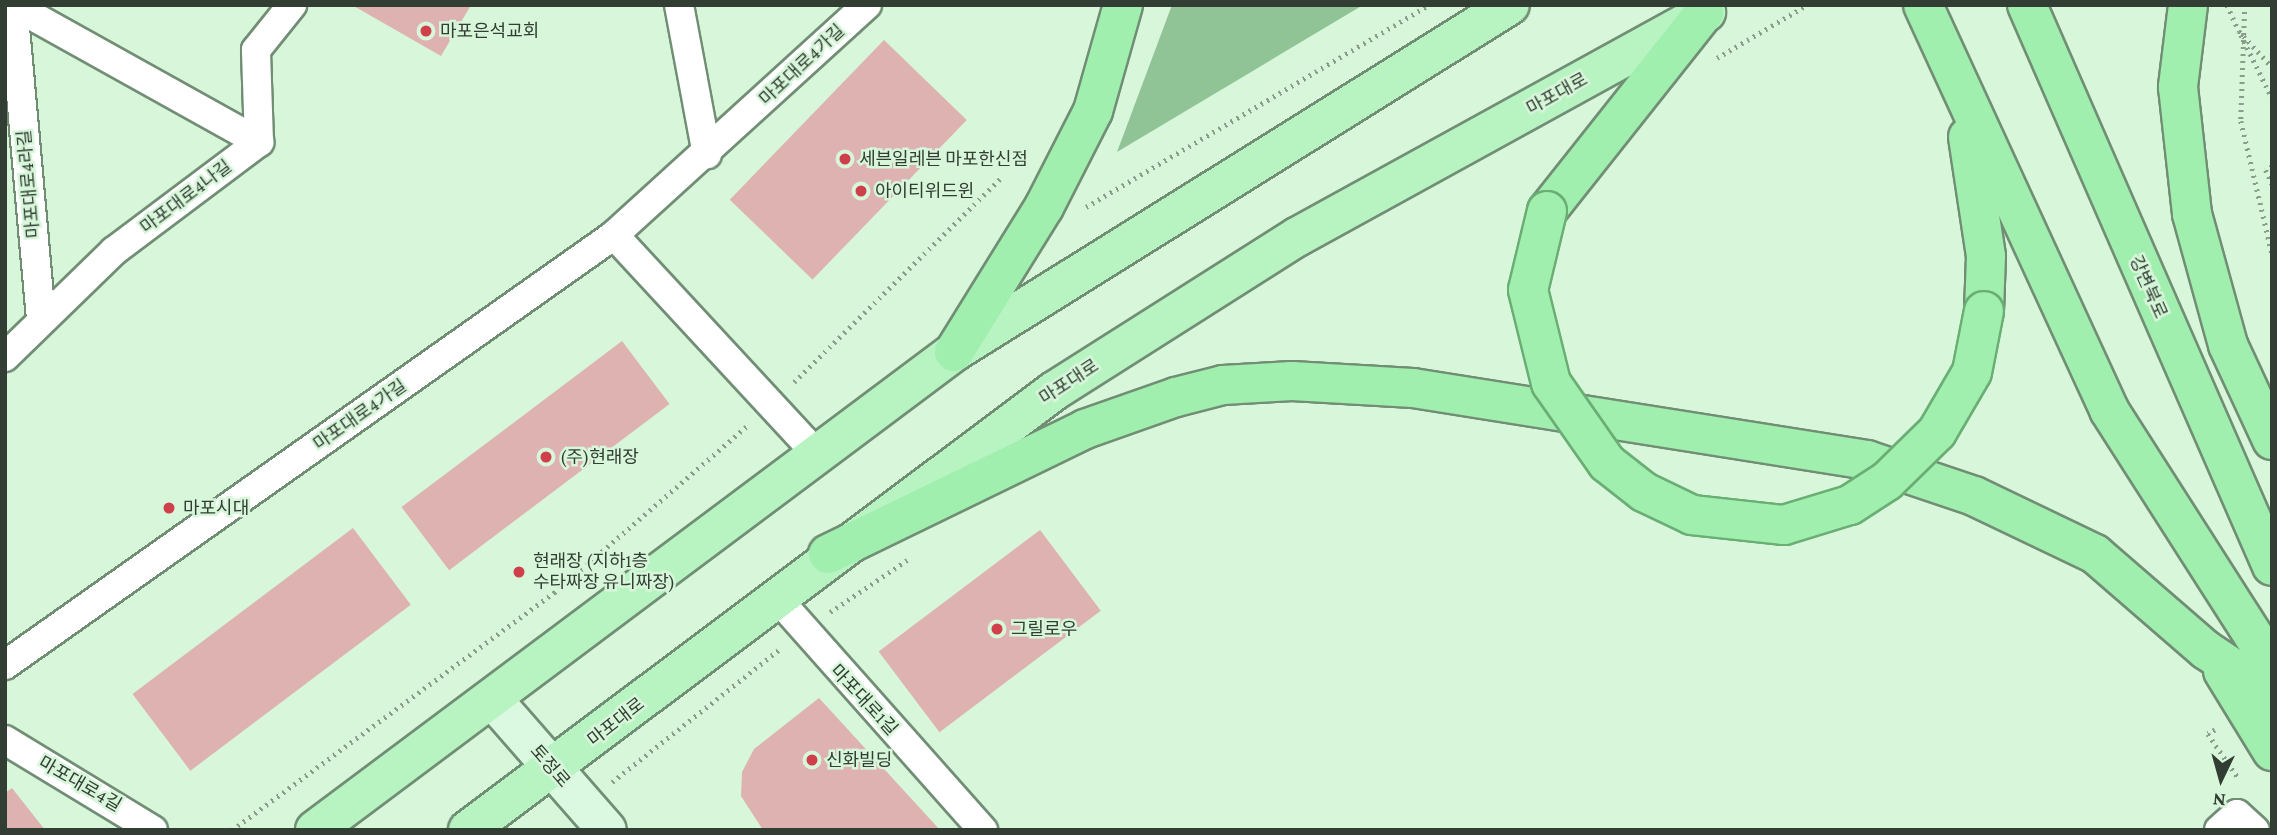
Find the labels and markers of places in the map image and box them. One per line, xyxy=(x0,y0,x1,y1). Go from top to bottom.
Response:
place label: 마포은석교회 xyxy=(440,20,539,42)
marker: 마포은석교회 xyxy=(418,23,434,39)
place label: 세븐일레븐 마포한신점 xyxy=(859,148,1028,170)
marker: 세븐일레븐 마포한신점 xyxy=(837,151,853,167)
place label: 아이티위드윈 xyxy=(875,180,974,202)
marker: 아이티위드윈 xyxy=(853,183,869,199)
place label: (주)현래장 xyxy=(560,446,639,468)
marker: (주)현래장 xyxy=(538,449,554,465)
place label: 마포시대 xyxy=(183,497,249,519)
marker: 마포시대 xyxy=(161,500,177,516)
place label: 현래장 (지하1층 수타짜장 유니짜장) xyxy=(533,551,675,594)
marker: 현래장 (지하1층 수타짜장 유니짜장) xyxy=(511,564,527,580)
place label: 그릴로우 xyxy=(1011,618,1077,640)
marker: 그릴로우 xyxy=(989,621,1005,637)
place label: 신화빌딩 xyxy=(826,749,892,771)
marker: 신화빌딩 xyxy=(804,752,820,768)

